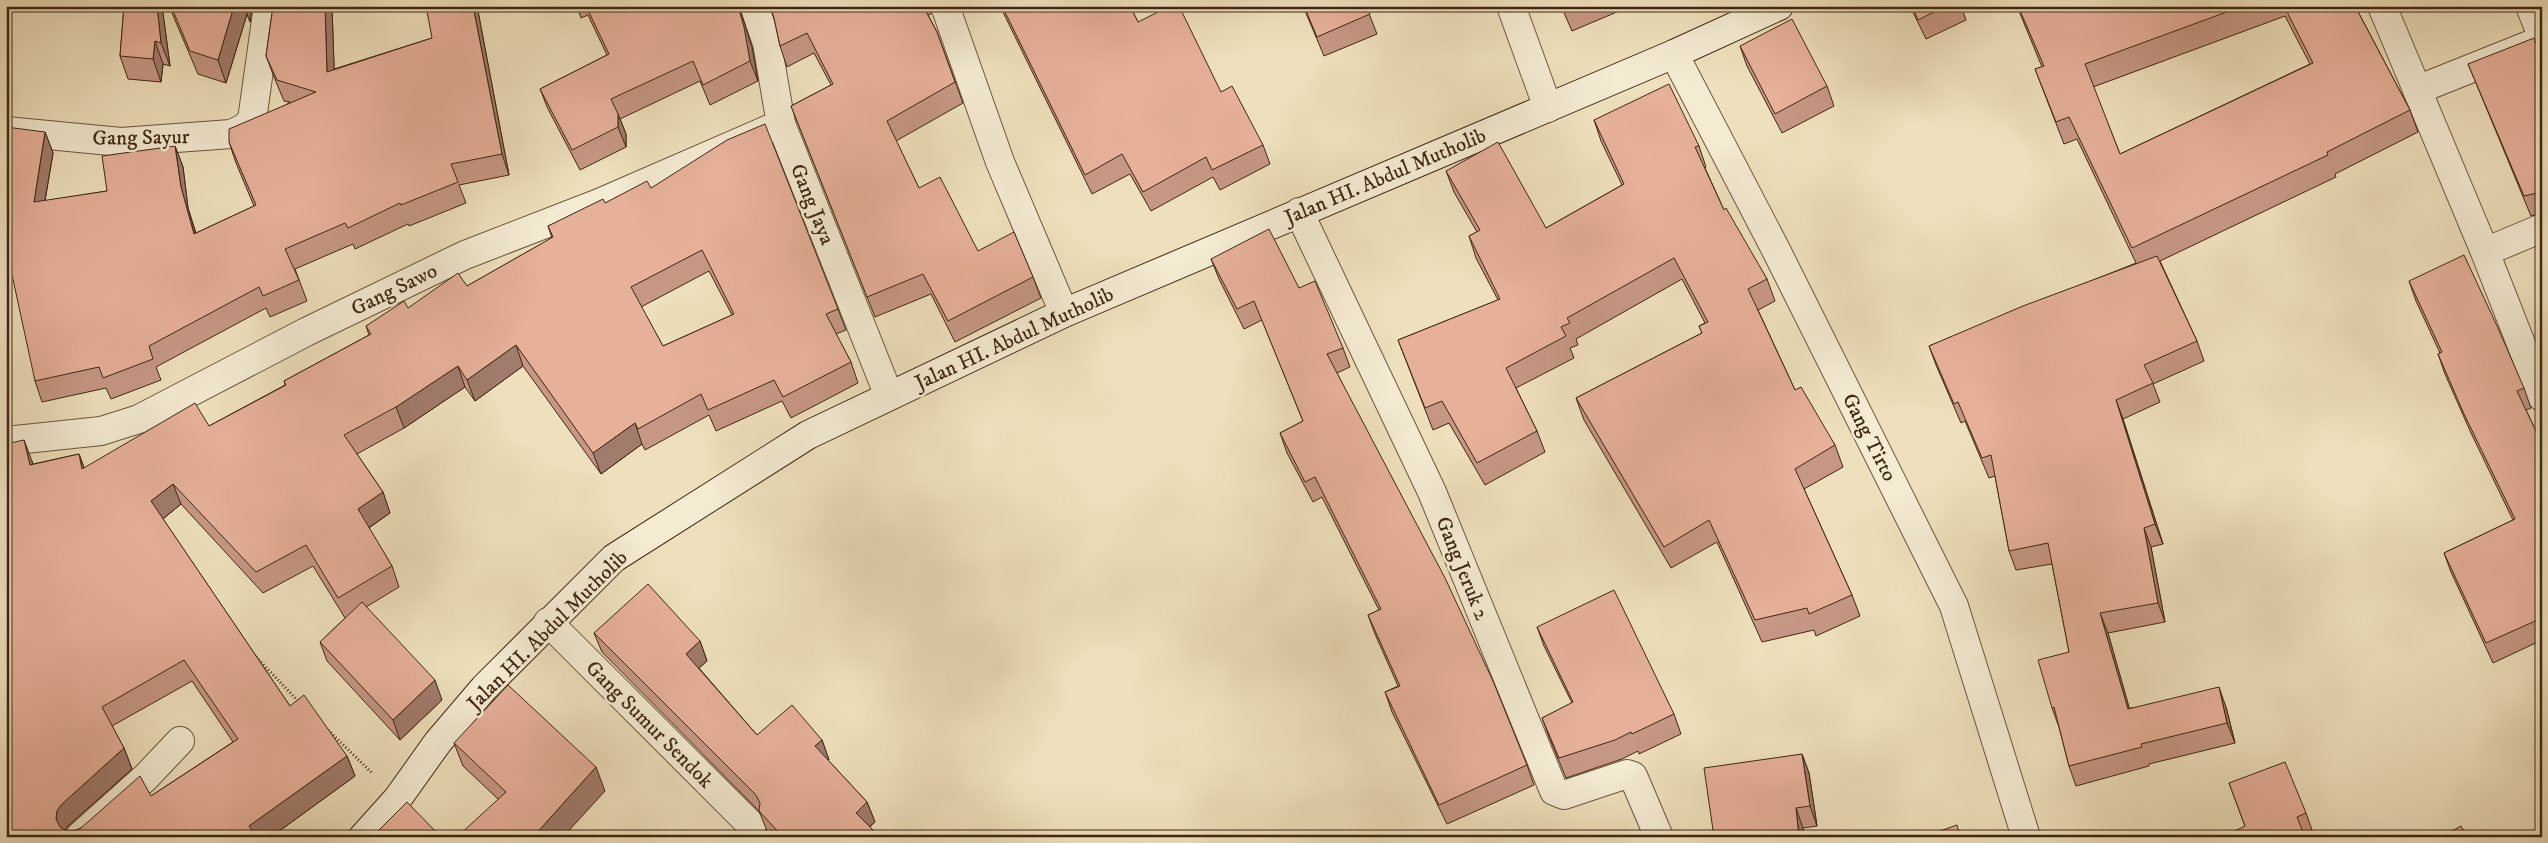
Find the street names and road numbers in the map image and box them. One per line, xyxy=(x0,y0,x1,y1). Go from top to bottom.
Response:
street label: Jalan HI. Abdul Mutholib xyxy=(1279,123,1490,232)
street label: Gang Sayur xyxy=(92,124,190,152)
street label: Gang Jaya xyxy=(784,160,840,249)
street label: Gang Sawo xyxy=(347,258,442,322)
street label: Jalan HI. Abdul Mutholib xyxy=(909,281,1118,397)
street label: Gang Tirto xyxy=(1836,389,1902,486)
street label: Gang Jeruk 2 xyxy=(1430,513,1495,624)
street label: Jalan HI. Abdul Mutholib xyxy=(461,545,634,718)
street label: Gang Sumur Sendok xyxy=(580,655,719,795)

